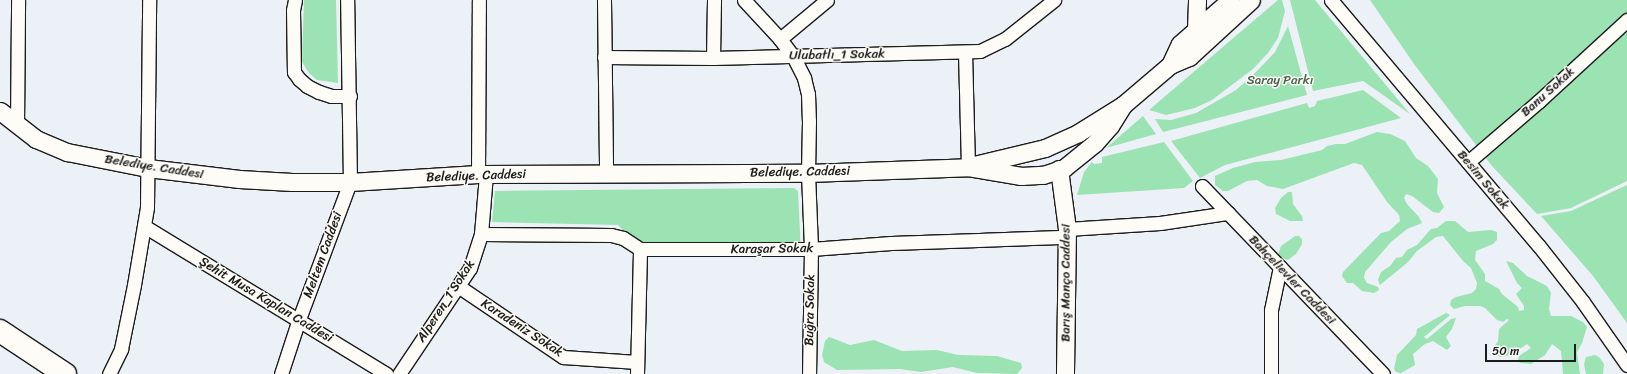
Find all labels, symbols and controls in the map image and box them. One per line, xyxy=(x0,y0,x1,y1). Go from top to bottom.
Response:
street label: Ulubatlı_1 Sokak xyxy=(789,46,885,64)
street label: Banu Sokak xyxy=(1518,64,1578,120)
park label: Saray Parkı xyxy=(1247,72,1313,88)
street label: Besim Sokak xyxy=(1454,147,1512,213)
street label: Belediye. Caddesi xyxy=(103,151,205,183)
street label: Belediye. Caddesi xyxy=(750,163,850,181)
street label: Belediye. Caddesi xyxy=(426,166,526,186)
street label: Meltem Caddesi xyxy=(300,210,346,300)
street label: Barış Manço Caddesi xyxy=(1058,224,1074,342)
street label: Bahçelievler Caddesi xyxy=(1245,232,1339,328)
street label: Karaşar Sokak xyxy=(731,240,813,258)
street label: Şehit Musa Kaplan Caddesi xyxy=(196,254,336,346)
street label: Alperen_1 Sokak xyxy=(413,257,479,345)
street label: Buğra Sokak xyxy=(802,274,818,346)
street label: Karadeniz Sokak xyxy=(478,296,566,360)
scale bar xyxy=(1487,336,1578,362)
text: 50 m xyxy=(1492,340,1519,362)

